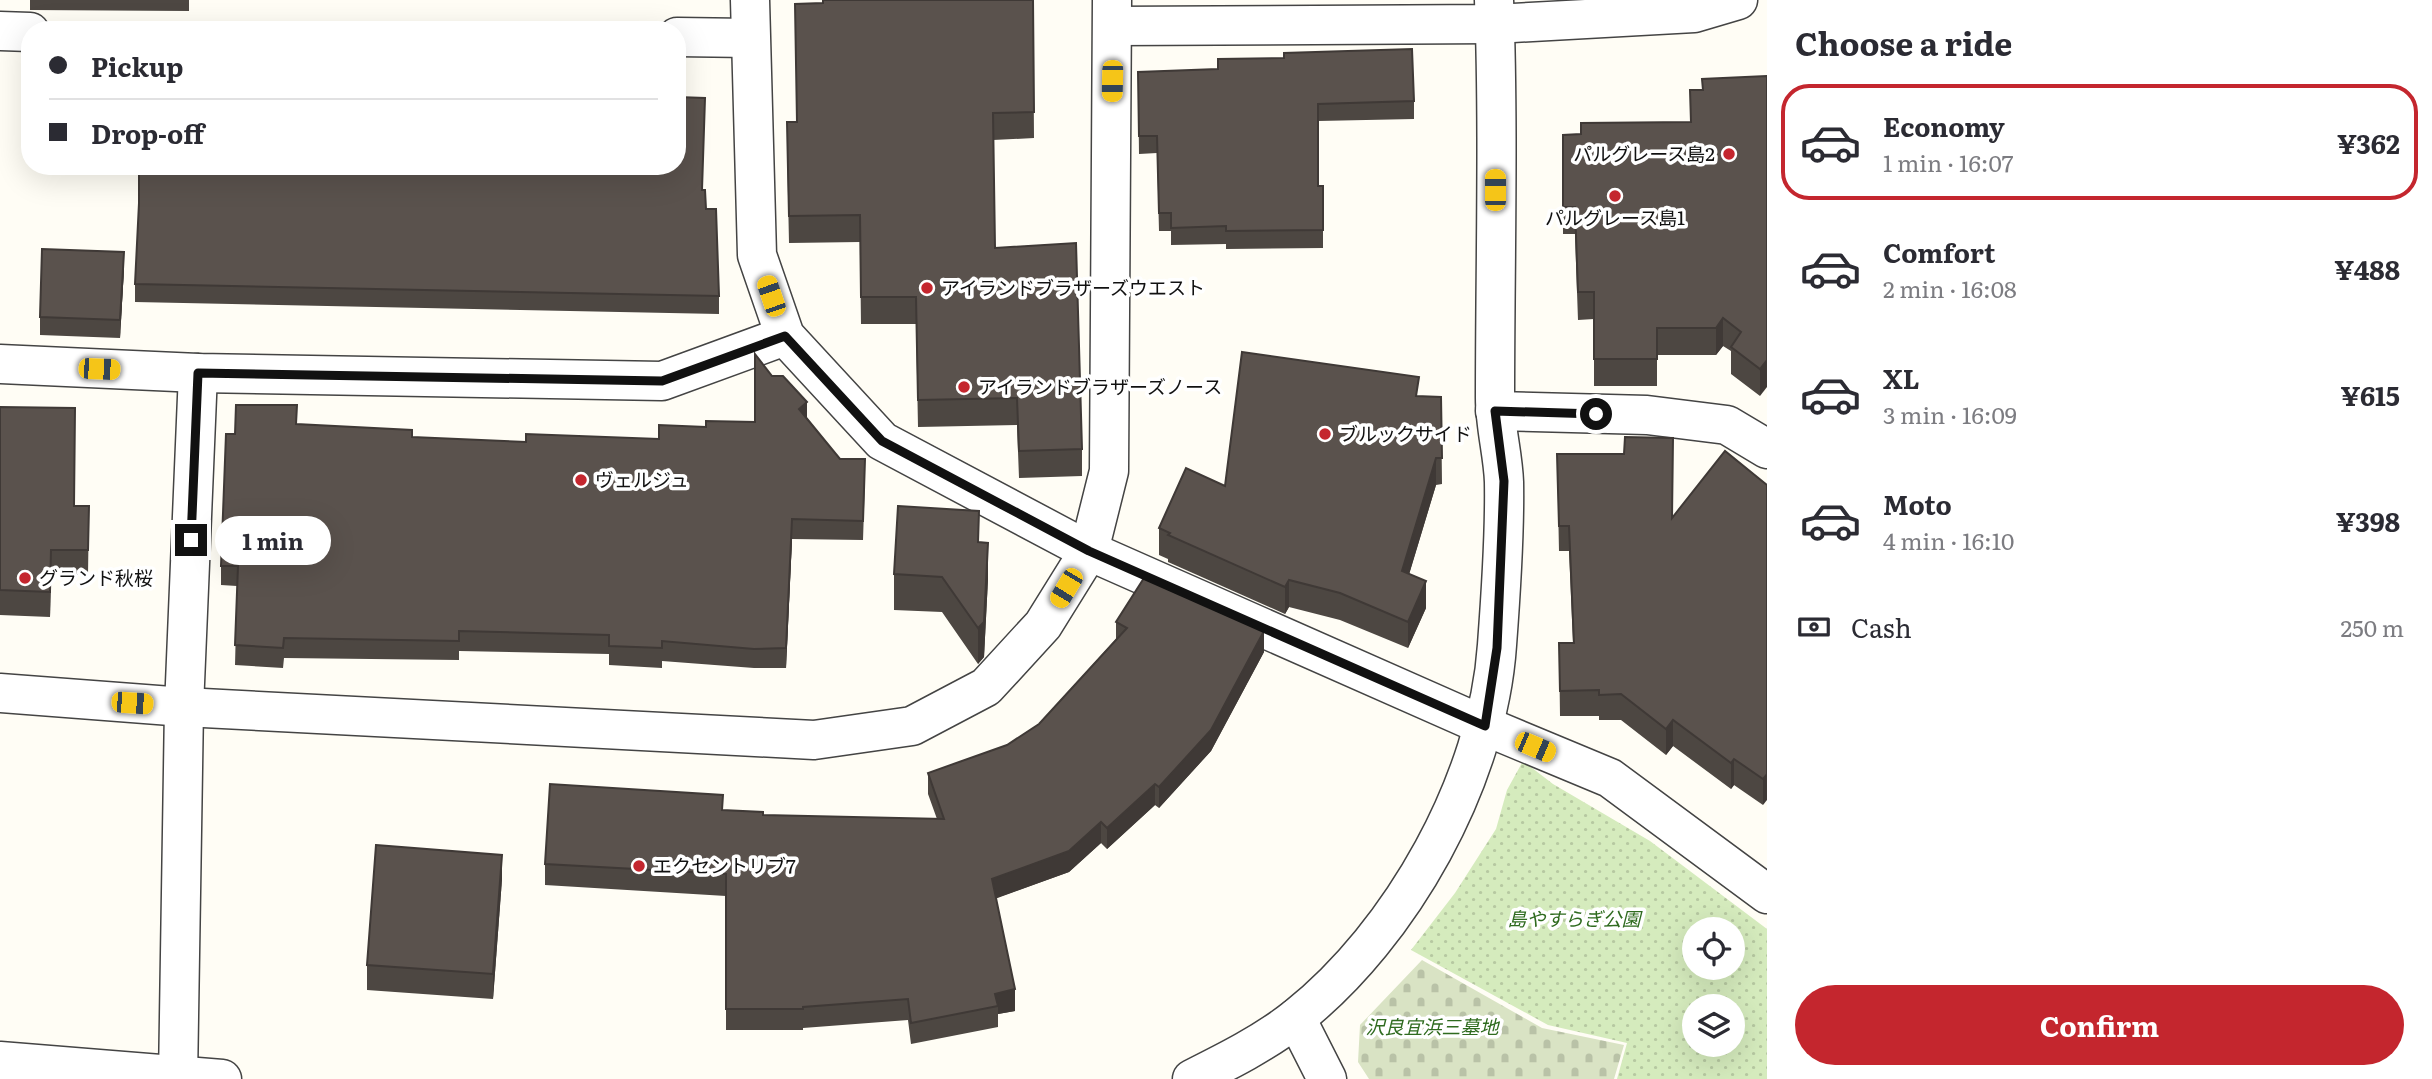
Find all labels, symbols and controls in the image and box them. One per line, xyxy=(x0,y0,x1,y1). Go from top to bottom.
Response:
text: Choose a ride xyxy=(1795,18,2012,66)
text: Pickup xyxy=(91,46,183,85)
car xyxy=(1102,60,1123,102)
text: Economy xyxy=(1883,106,2005,145)
icon: car xyxy=(1799,111,1862,174)
text: Drop-off xyxy=(91,113,204,152)
text: ¥362 xyxy=(2337,123,2400,162)
place label: パルグレース島2 xyxy=(1573,139,1715,167)
text: 1 min · 16:07 xyxy=(1883,145,2013,179)
marker: パルグレース島2 xyxy=(1721,146,1737,162)
car xyxy=(1485,169,1506,211)
marker: パルグレース島1 xyxy=(1607,188,1623,204)
place label: パルグレース島1 xyxy=(1545,203,1685,231)
text: Comfort xyxy=(1883,232,1995,271)
icon: car xyxy=(1799,237,1862,300)
text: ¥488 xyxy=(2334,249,2400,288)
text: 2 min · 16:08 xyxy=(1883,271,2017,305)
car xyxy=(755,273,788,319)
place label: アイランドブラザーズウエスト xyxy=(941,273,1205,301)
marker: アイランドブラザーズウエスト xyxy=(919,280,935,296)
car xyxy=(78,358,121,380)
text: XL xyxy=(1883,358,1920,397)
icon: car xyxy=(1799,363,1862,426)
place label: アイランドブラザーズノース xyxy=(978,372,1222,400)
text: ¥615 xyxy=(2341,375,2400,414)
marker: アイランドブラザーズノース xyxy=(956,379,972,395)
text: 3 min · 16:09 xyxy=(1883,397,2017,431)
route start xyxy=(1580,398,1612,430)
place label: ブルックサイド xyxy=(1339,419,1472,447)
marker: ブルックサイド xyxy=(1317,426,1333,442)
place label: ヴェルジュ xyxy=(595,465,689,493)
marker: ヴェルジュ xyxy=(573,472,589,488)
text: Moto xyxy=(1883,484,1952,523)
icon: car xyxy=(1799,489,1862,552)
text: ¥398 xyxy=(2336,501,2400,540)
callout: 1 min xyxy=(216,516,331,564)
text: 1 min xyxy=(242,523,304,557)
text: 4 min · 16:10 xyxy=(1883,523,2014,557)
route end xyxy=(175,524,207,556)
place label: グランド秋桜 xyxy=(39,563,153,591)
car xyxy=(1047,565,1086,611)
marker: グランド秋桜 xyxy=(17,570,33,586)
text: Cash xyxy=(1851,607,1912,646)
icon: cash xyxy=(1795,608,1833,646)
text: 250 m xyxy=(2340,610,2404,644)
car xyxy=(111,691,154,715)
car xyxy=(1512,729,1559,765)
place label: エクセントリブ7 xyxy=(653,851,796,879)
marker: エクセントリブ7 xyxy=(631,858,647,874)
park label: 島やすらぎ公園 xyxy=(1507,904,1643,932)
map controls xyxy=(1682,917,1745,1057)
button: locate xyxy=(1682,917,1745,980)
button: Confirm xyxy=(1795,985,2404,1065)
button: layers xyxy=(1682,994,1745,1057)
park label: 沢良宜浜三墓地 xyxy=(1365,1012,1500,1040)

